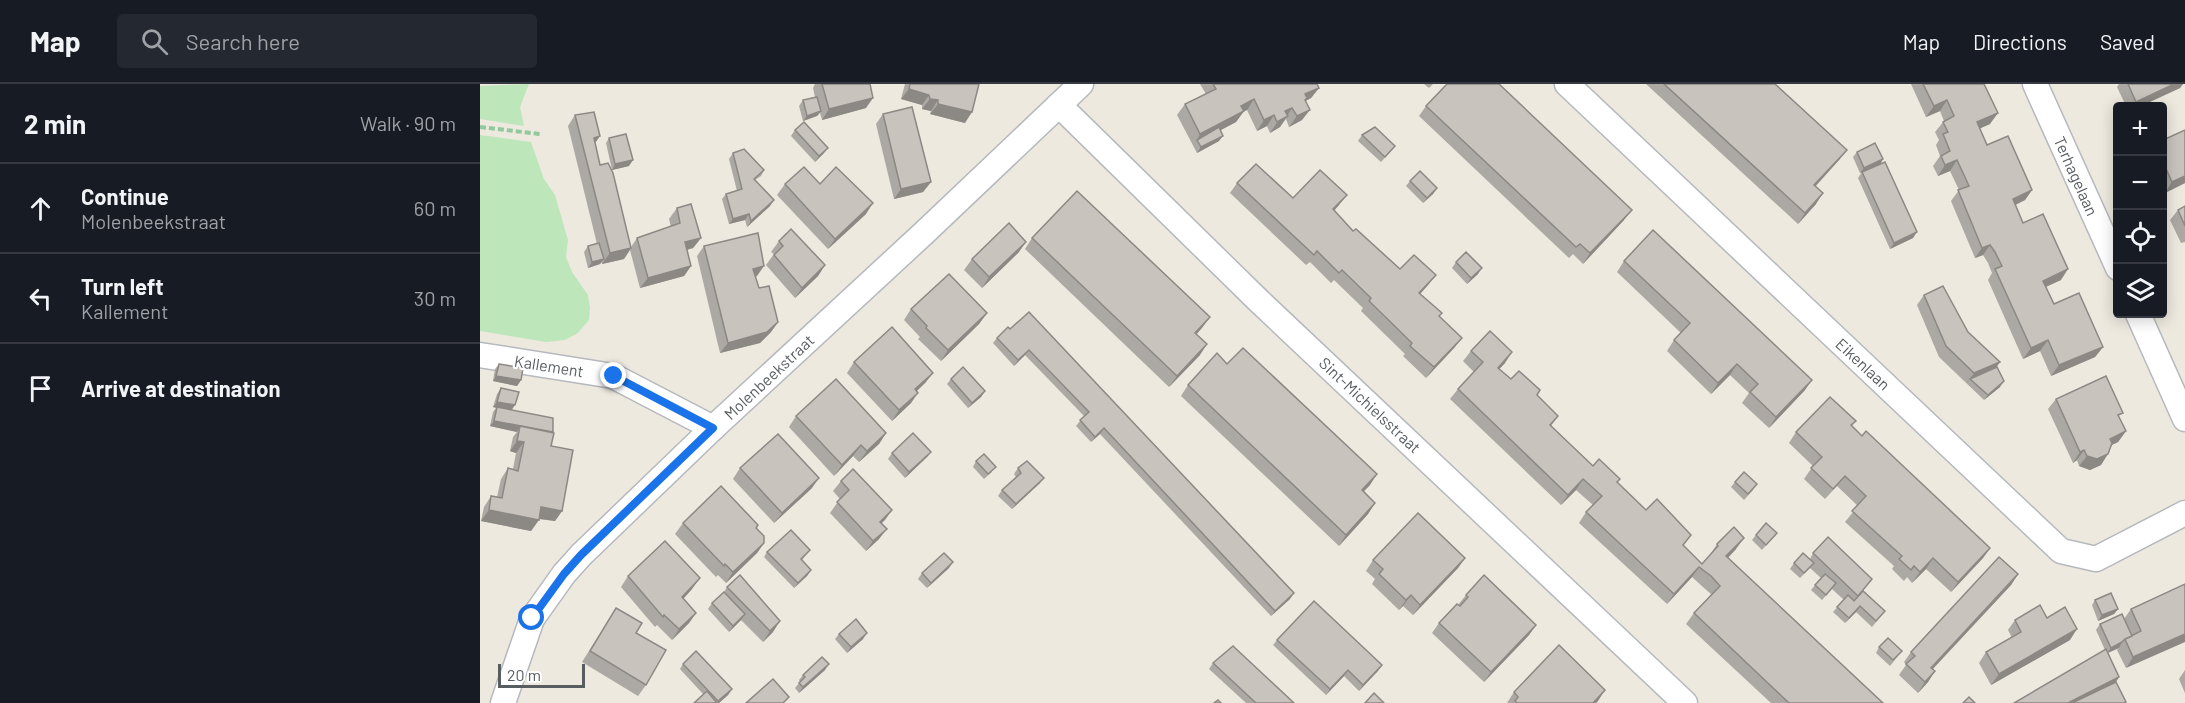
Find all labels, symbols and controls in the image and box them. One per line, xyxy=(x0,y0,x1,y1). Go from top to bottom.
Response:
search box xyxy=(117,14,537,68)
text: Map xyxy=(30,24,81,58)
icon: search xyxy=(138,25,171,58)
text: Search here xyxy=(186,28,300,54)
text: Map xyxy=(1903,29,1940,54)
text: Directions xyxy=(1973,29,2067,54)
text: Saved xyxy=(2100,29,2155,54)
map controls xyxy=(2113,102,2167,318)
button: + xyxy=(2113,102,2167,156)
text: 2 min xyxy=(24,108,86,139)
text: Walk · 90 m xyxy=(360,111,456,135)
street label: Terhagelaan xyxy=(2051,133,2102,218)
button: − xyxy=(2113,156,2167,210)
text: Continue xyxy=(81,183,169,209)
icon: ahead xyxy=(24,192,57,225)
text: 60 m xyxy=(414,196,456,220)
text: Molenbeekstraat xyxy=(81,209,226,233)
button: locate xyxy=(2113,210,2167,264)
button: layers xyxy=(2113,264,2167,318)
text: Turn left xyxy=(81,273,164,299)
icon: left xyxy=(24,282,57,315)
text: 30 m xyxy=(414,286,456,310)
text: Kallement xyxy=(81,299,168,323)
street label: Molenbeekstraat xyxy=(720,330,818,423)
street label: Eikenlaan xyxy=(1832,334,1894,394)
street label: Kallement xyxy=(513,351,585,380)
street label: Sint-Michielsstraat xyxy=(1316,353,1425,456)
route end xyxy=(600,362,626,388)
icon: arrive xyxy=(24,372,57,405)
text: Arrive at destination xyxy=(81,375,280,401)
route start xyxy=(518,604,544,630)
scale bar xyxy=(498,661,585,688)
text: 20 m xyxy=(507,665,541,684)

